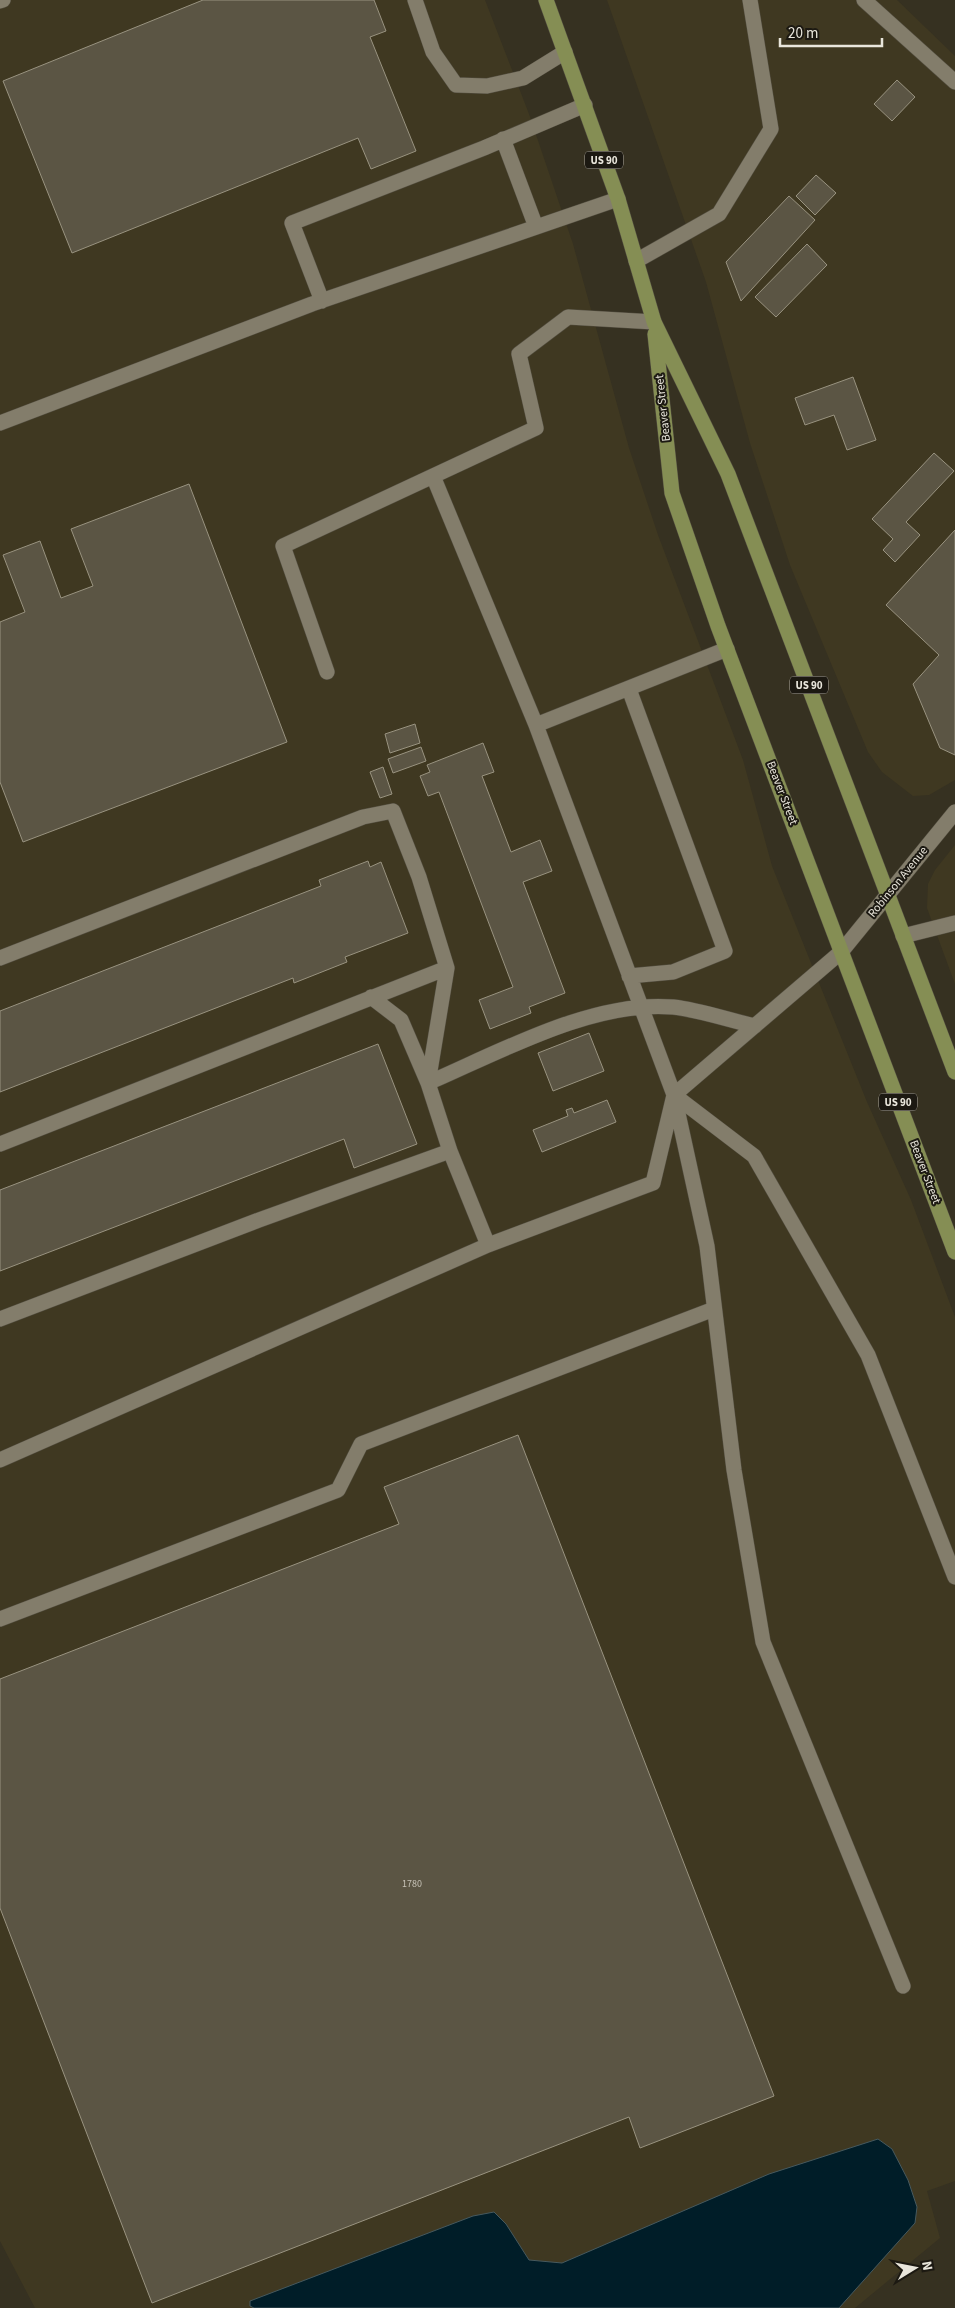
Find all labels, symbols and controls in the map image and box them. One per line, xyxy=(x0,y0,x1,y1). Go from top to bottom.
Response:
scale bar xyxy=(780,15,882,47)
text: 20 m xyxy=(788,23,818,44)
road number: US 90 xyxy=(585,152,623,168)
street label: Beaver Street xyxy=(651,374,675,442)
road number: US 90 xyxy=(790,676,828,694)
street label: Beaver Street xyxy=(762,759,802,827)
street label: Robinson Avenue xyxy=(864,843,932,921)
road number: US 90 xyxy=(879,1094,917,1110)
street label: Beaver Street xyxy=(905,1138,945,1206)
house number: 1780 xyxy=(402,1877,422,1891)
north arrow xyxy=(890,2243,940,2293)
text: N xyxy=(916,2260,937,2272)

